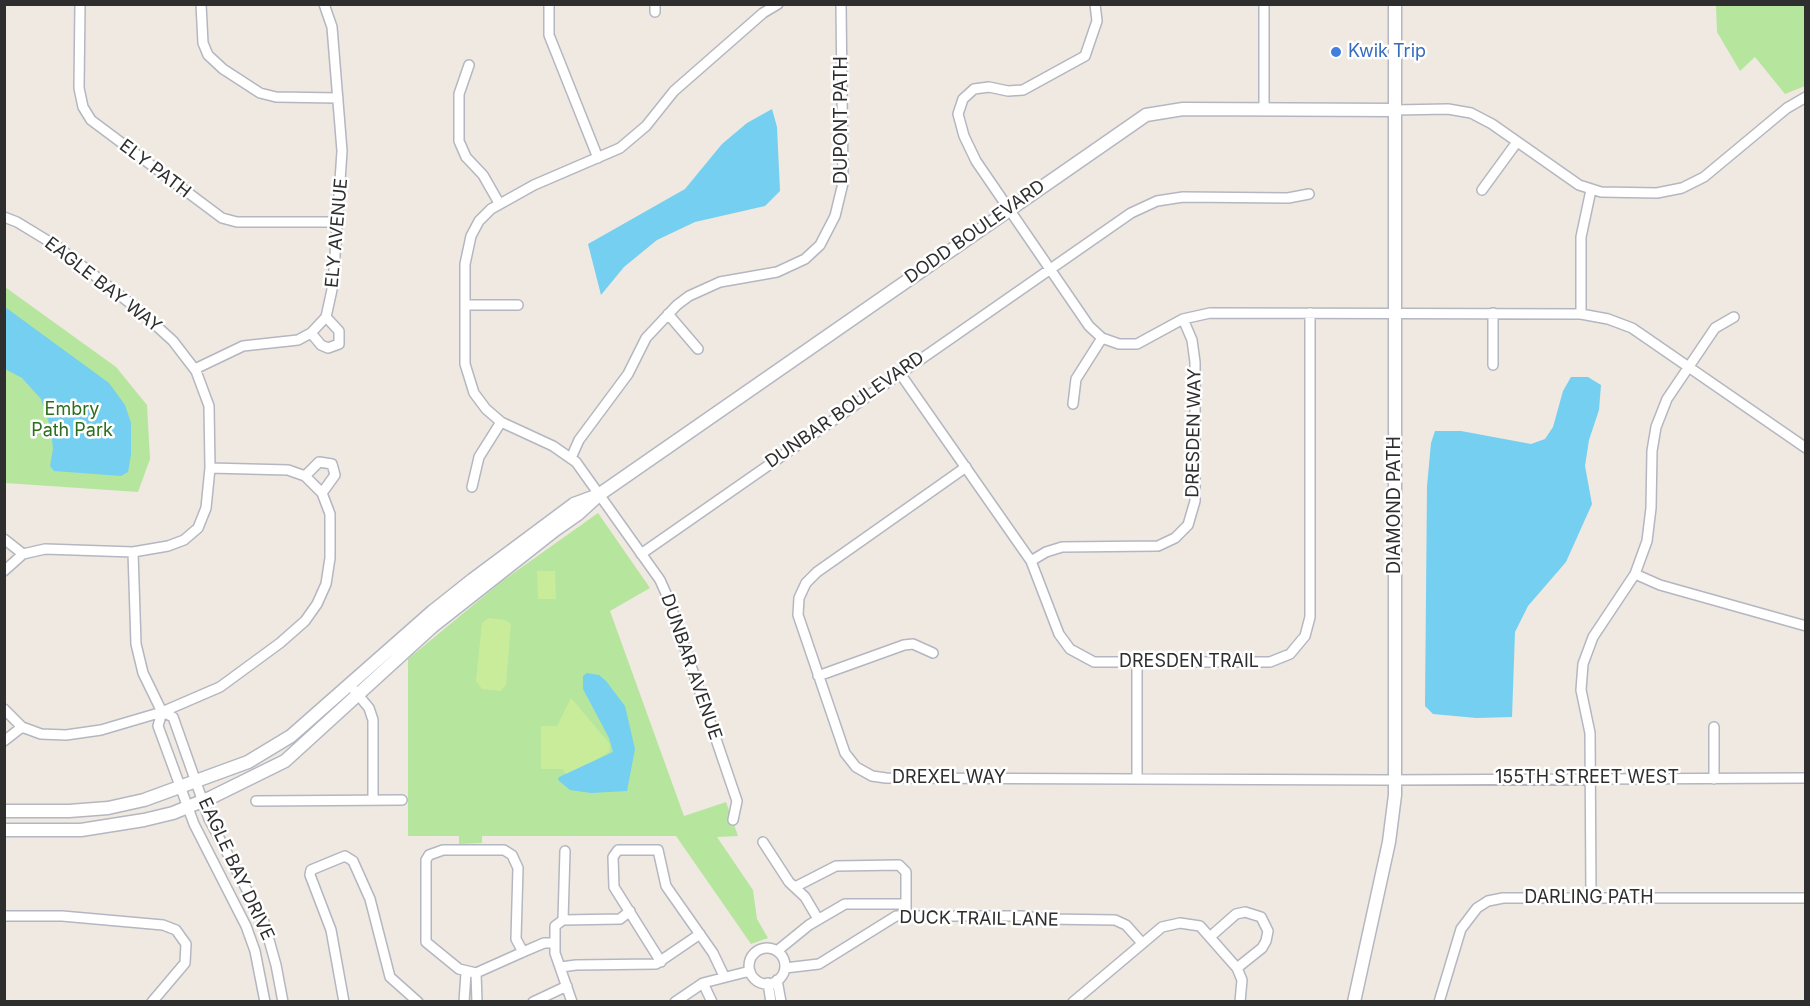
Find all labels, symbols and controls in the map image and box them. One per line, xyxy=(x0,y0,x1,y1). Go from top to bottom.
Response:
place label: Kwik Trip xyxy=(1348,41,1426,63)
marker: Kwik Trip xyxy=(1329,45,1343,59)
street label: DUPONT PATH xyxy=(831,56,853,184)
street label: ELY PATH xyxy=(115,135,195,203)
street label: DODD BOULEVARD xyxy=(901,176,1049,288)
street label: ELY AVENUE xyxy=(321,177,353,289)
street label: EAGLE BAY WAY xyxy=(40,233,166,337)
street label: DUNBAR BOULEVARD xyxy=(761,347,929,473)
street label: DRESDEN WAY xyxy=(1182,368,1206,498)
park label: Embry Path Park xyxy=(31,399,113,442)
street label: DIAMOND PATH xyxy=(1384,436,1406,574)
street label: DUNBAR AVENUE xyxy=(656,591,726,743)
street label: DRESDEN TRAIL xyxy=(1119,651,1259,673)
street label: DREXEL WAY xyxy=(892,767,1006,789)
street label: 155TH STREET WEST xyxy=(1495,767,1679,789)
street label: EAGLE BAY DRIVE xyxy=(193,794,279,944)
street label: DARLING PATH xyxy=(1524,887,1654,909)
street label: DUCK TRAIL LANE xyxy=(899,907,1059,931)

